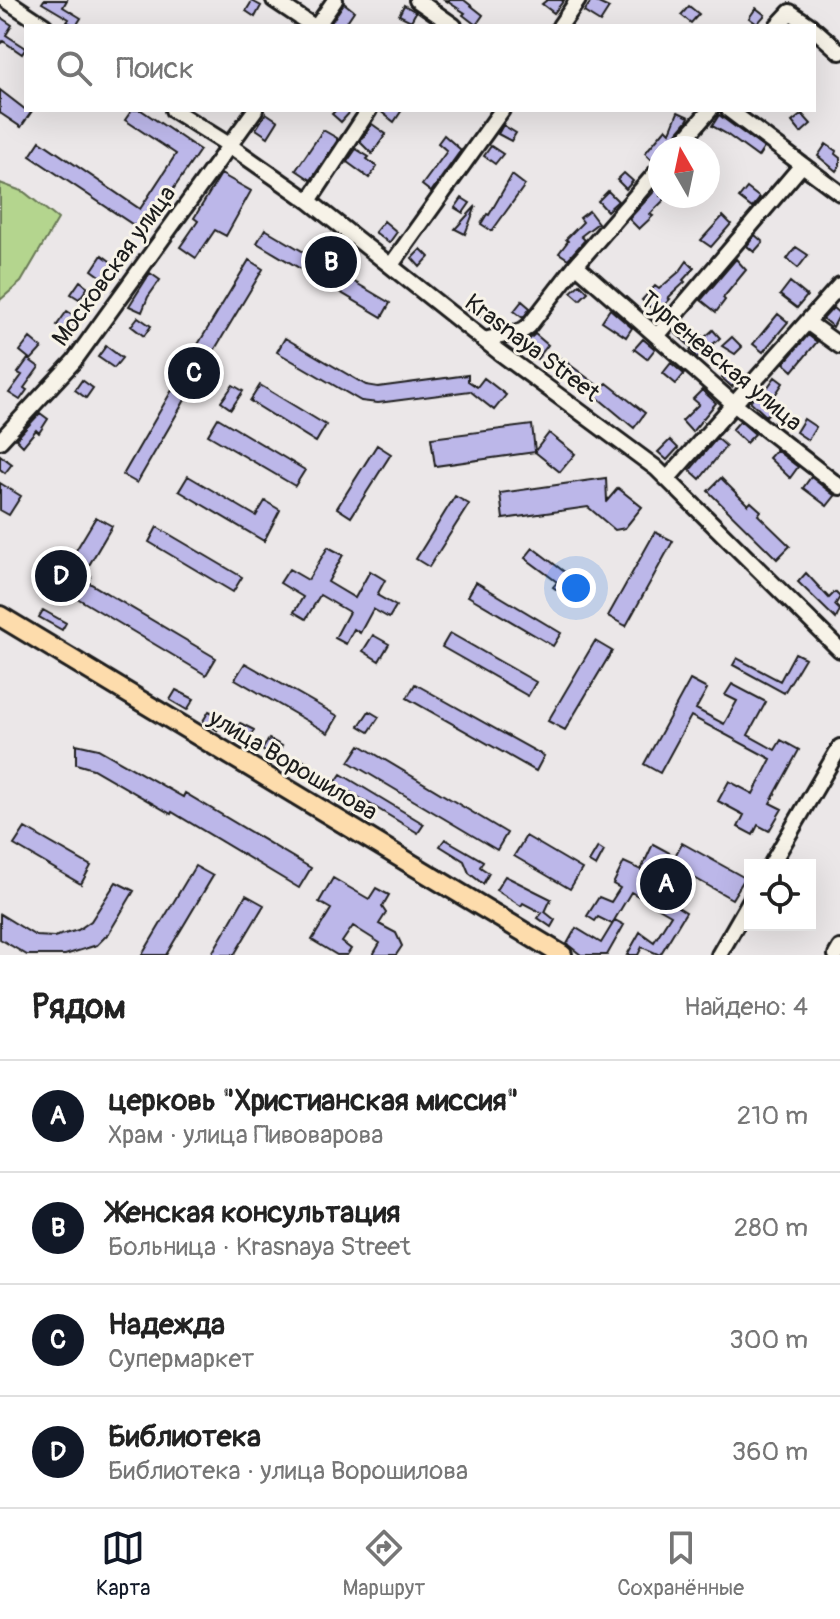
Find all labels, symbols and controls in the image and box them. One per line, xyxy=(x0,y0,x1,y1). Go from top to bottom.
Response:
search box xyxy=(24,24,816,112)
icon: search xyxy=(52,46,96,90)
text: Поиск xyxy=(116,50,194,87)
north arrow xyxy=(648,136,720,208)
street label: Московская улица xyxy=(46,180,182,352)
pin: B xyxy=(305,232,357,292)
street label: Тургеневская улица xyxy=(634,285,808,437)
street label: Krasnaya Street xyxy=(459,288,605,408)
pin: C xyxy=(168,343,220,403)
pin: D xyxy=(35,546,87,606)
your location xyxy=(556,568,596,608)
street label: улица Ворошилова xyxy=(202,703,383,827)
pin: A xyxy=(640,854,692,914)
map controls xyxy=(744,859,816,931)
button: locate xyxy=(744,859,816,931)
text: Рядом xyxy=(32,986,126,1029)
text: Найдено: 4 xyxy=(684,991,808,1023)
text: церковь "Христианская миссия" xyxy=(108,1082,519,1119)
text: A xyxy=(50,1100,66,1132)
text: 210 m xyxy=(737,1100,808,1132)
text: Храм · улица Пивоварова xyxy=(108,1119,383,1151)
text: Женская консультация xyxy=(108,1194,400,1231)
text: B xyxy=(51,1212,65,1244)
text: 280 m xyxy=(734,1212,808,1244)
text: Больница · Krasnaya Street xyxy=(108,1231,411,1263)
text: Надежда xyxy=(108,1306,225,1343)
text: C xyxy=(50,1324,66,1356)
text: 300 m xyxy=(729,1324,808,1356)
text: Супермаркет xyxy=(108,1343,254,1375)
text: Библиотека xyxy=(108,1418,261,1455)
text: D xyxy=(50,1436,66,1468)
text: 360 m xyxy=(732,1436,808,1468)
text: Библиотека · улица Ворошилова xyxy=(108,1455,468,1487)
tab: Карта xyxy=(96,1526,151,1602)
tab: Маршрут xyxy=(342,1526,425,1602)
tab: Сохранённые xyxy=(617,1526,744,1602)

